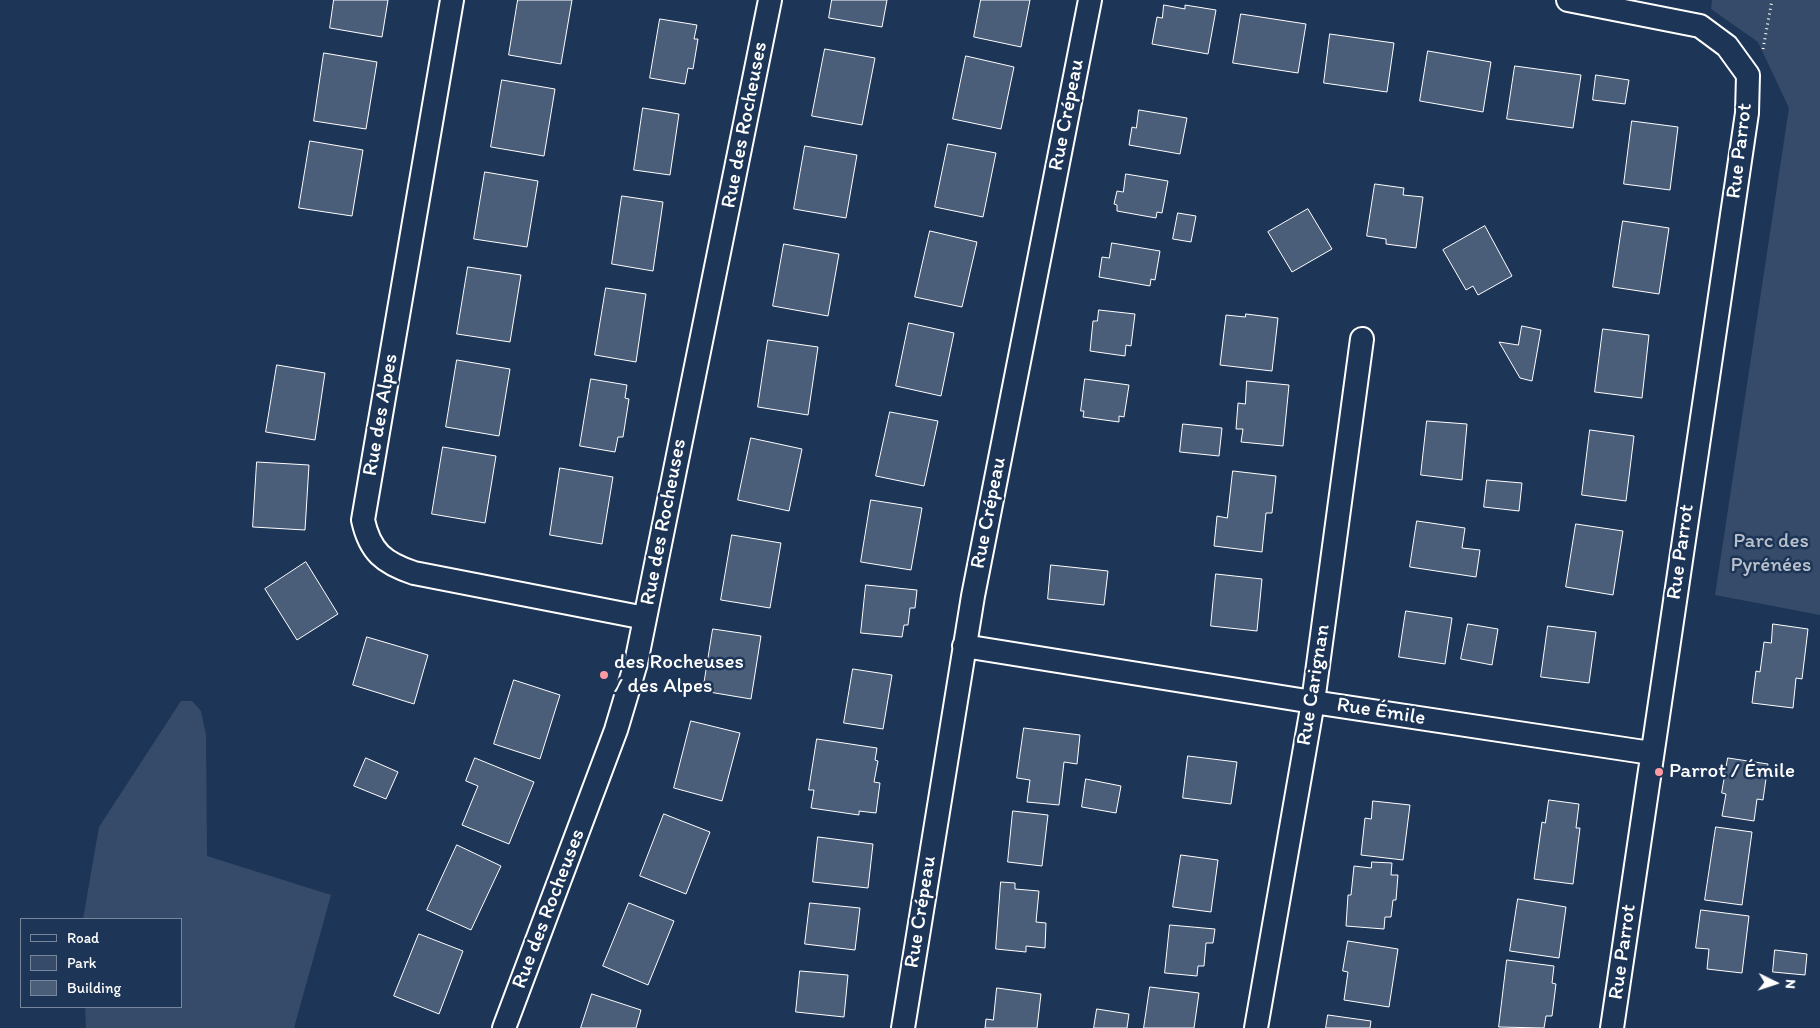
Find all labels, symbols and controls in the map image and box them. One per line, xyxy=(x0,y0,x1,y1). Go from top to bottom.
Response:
street label: Rue des Rocheuses xyxy=(717,40,773,210)
street label: Rue Crépeau xyxy=(1044,57,1090,173)
street label: Rue Parrot xyxy=(1722,102,1758,200)
street label: Rue des Alpes xyxy=(358,352,404,478)
street label: Rue des Rocheuses xyxy=(636,437,692,607)
street label: Rue Crépeau xyxy=(966,455,1012,571)
street label: Rue Parrot xyxy=(1662,503,1700,601)
park label: Parc des Pyrénées xyxy=(1731,529,1811,579)
street label: Rue Carignan xyxy=(1292,623,1336,747)
place label: des Rocheuses / des Alpes xyxy=(614,650,744,700)
marker: des Rocheuses / des Alpes xyxy=(598,669,610,681)
street label: Rue Émile xyxy=(1335,693,1427,731)
place label: Parrot / Émile xyxy=(1669,759,1795,785)
marker: Parrot / Émile xyxy=(1653,766,1665,778)
street label: Rue des Rocheuses xyxy=(507,826,591,992)
street label: Rue Crépeau xyxy=(900,854,942,970)
street label: Rue Parrot xyxy=(1604,903,1642,1001)
legend xyxy=(20,918,182,1008)
text: Road xyxy=(67,929,99,947)
text: Park xyxy=(67,954,97,972)
north arrow xyxy=(1750,958,1800,1008)
text: Building xyxy=(67,979,121,997)
text: N xyxy=(1782,979,1799,989)

